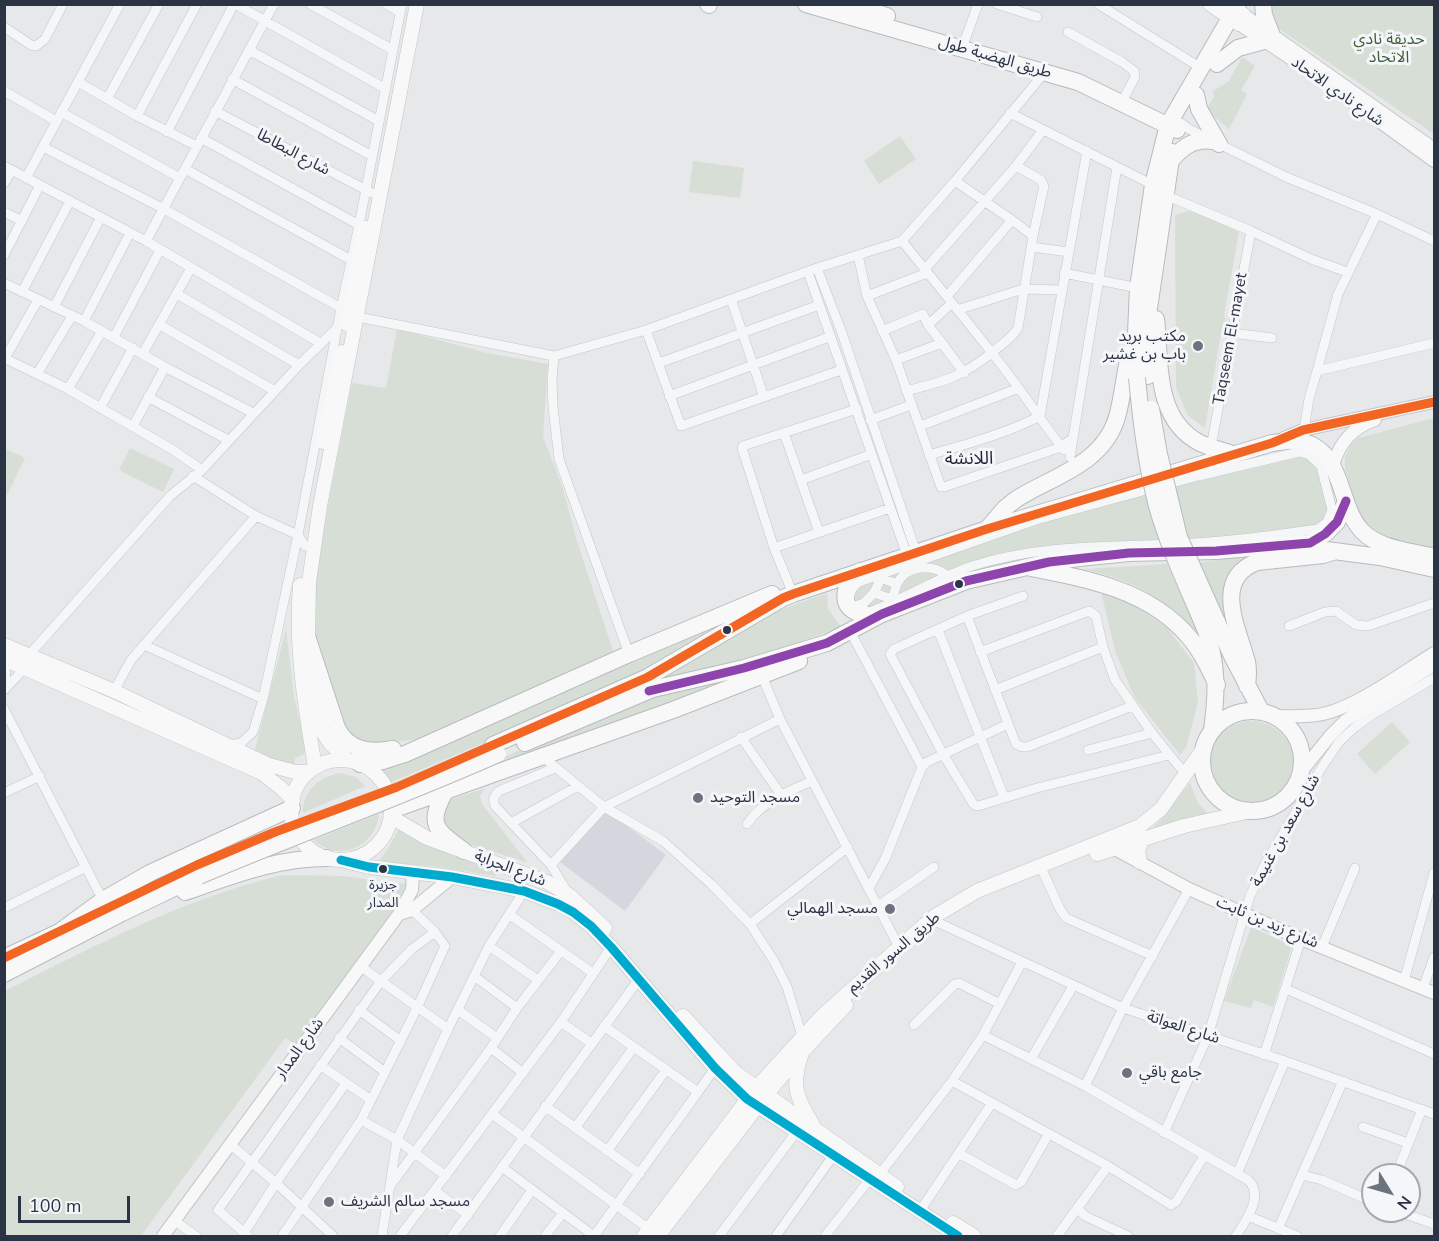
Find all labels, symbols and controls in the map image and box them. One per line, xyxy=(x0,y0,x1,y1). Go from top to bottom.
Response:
park label: حديقة نادي الاتحاد xyxy=(1353,30,1425,68)
street label: طريق الهضبة طول xyxy=(936,33,1054,83)
street label: شارع نادي الاتحاد xyxy=(1287,53,1387,131)
street label: شارع البطاطا xyxy=(253,126,333,180)
street label: Taqseem El-mayet xyxy=(1210,271,1252,407)
place label: مكتب بريد باب بن غشير xyxy=(1103,327,1186,365)
marker: مكتب بريد باب بن غشير xyxy=(1191,339,1205,353)
district label: اللانشة xyxy=(945,449,993,471)
unlabelled marker xyxy=(953,578,965,590)
unlabelled marker xyxy=(721,624,733,636)
street label: شارع سعد بن غنيمة xyxy=(1247,771,1325,891)
place label: مسجد التوحيد xyxy=(710,788,800,808)
marker: مسجد التوحيد xyxy=(691,791,705,805)
street label: شارع الجرابة xyxy=(471,847,549,891)
marker: جزيرة المدار xyxy=(377,863,389,875)
place label: جزيرة المدار xyxy=(368,878,398,910)
street label: شارع زيد بن ثابت xyxy=(1213,893,1321,953)
place label: مسجد الهمالي xyxy=(787,899,878,919)
marker: مسجد الهمالي xyxy=(883,902,897,916)
street label: طريق السور القديم xyxy=(843,908,945,998)
street label: شارع العواتة xyxy=(1144,1007,1222,1049)
street label: شارع المدار xyxy=(271,1015,329,1083)
place label: جامع باقي xyxy=(1139,1063,1202,1083)
marker: جامع باقي xyxy=(1120,1066,1134,1080)
north arrow xyxy=(1361,1163,1421,1223)
scale bar xyxy=(21,1184,134,1222)
text: N xyxy=(1391,1191,1416,1214)
place label: مسجد سالم الشريف xyxy=(341,1192,470,1212)
text: 100 m xyxy=(29,1194,81,1218)
marker: مسجد سالم الشريف xyxy=(322,1195,336,1209)

